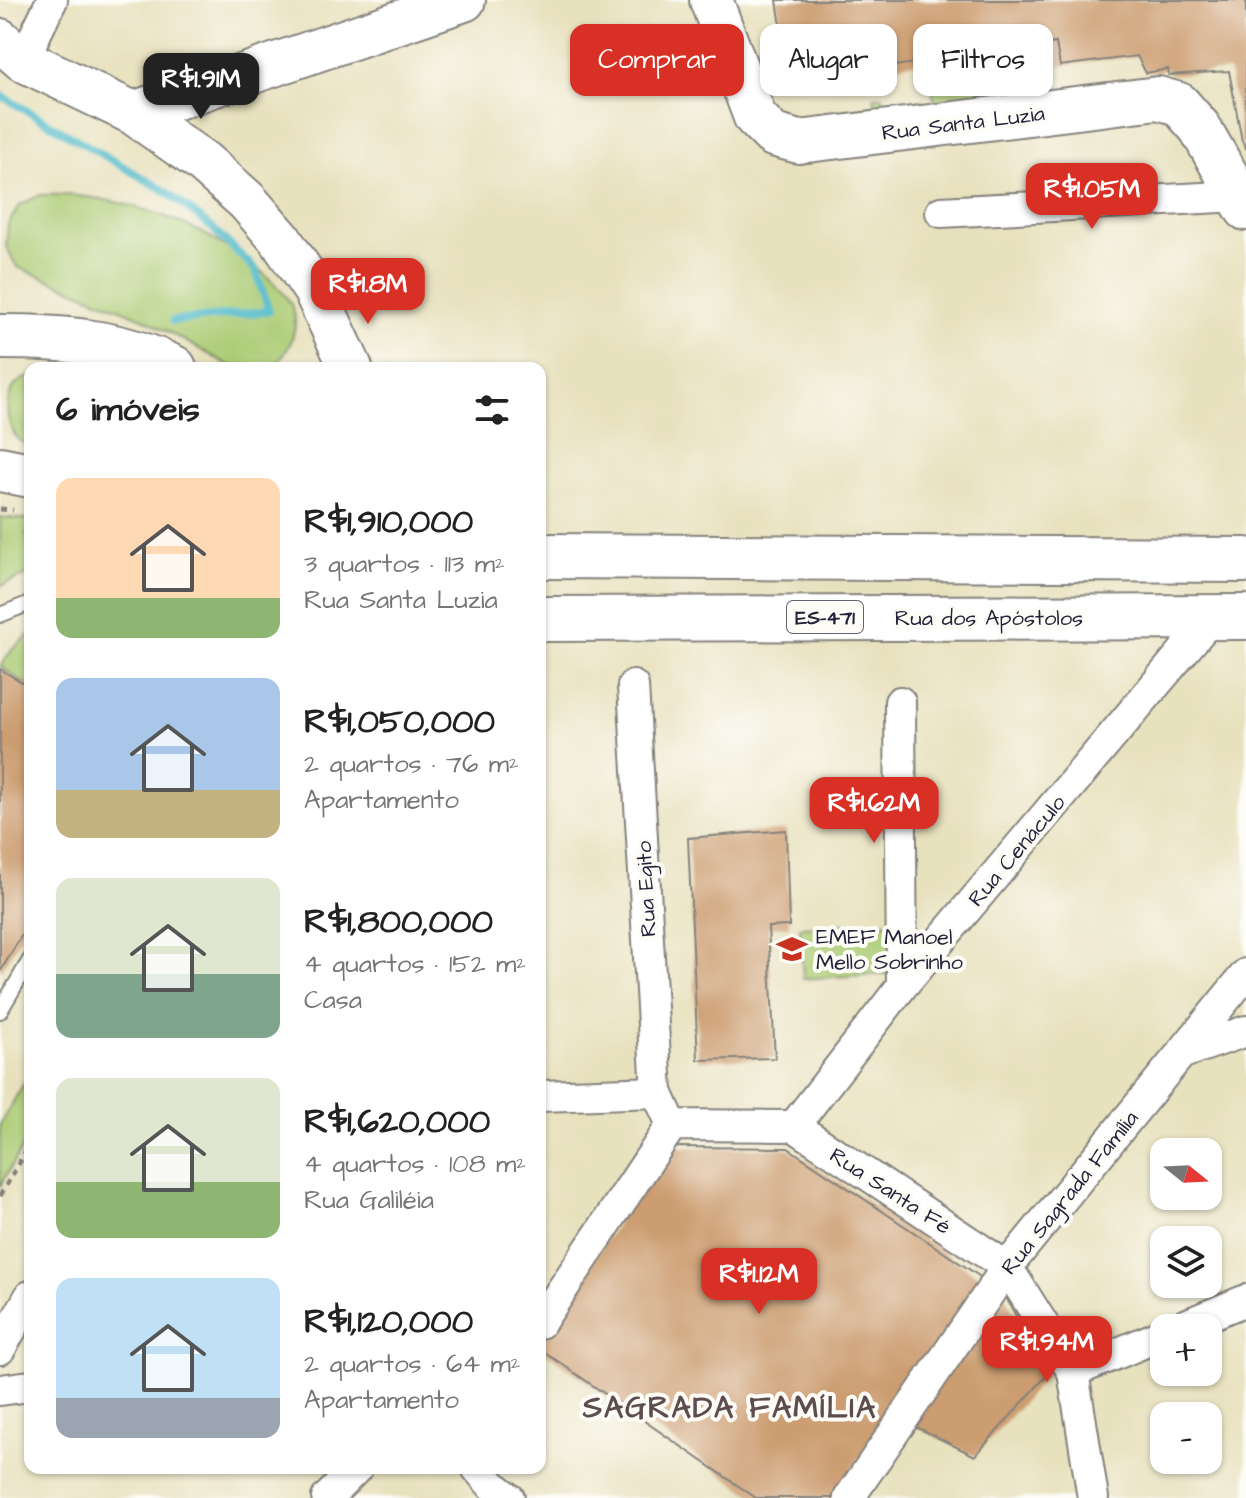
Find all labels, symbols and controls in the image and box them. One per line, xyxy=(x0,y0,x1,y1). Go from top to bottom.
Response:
chip: Comprar xyxy=(570,24,744,96)
chip: Alugar xyxy=(760,24,897,96)
chip: Filtros xyxy=(913,24,1053,96)
pin: R$1.91M xyxy=(127,53,275,121)
text: R$1.91M xyxy=(161,61,241,97)
street label: Rua Santa Luzia xyxy=(880,98,1046,149)
pin: R$1.05M xyxy=(1018,163,1166,231)
text: R$1.05M xyxy=(1044,171,1140,207)
pin: R$1.8M xyxy=(303,258,433,326)
text: R$1.8M xyxy=(329,266,407,302)
text: 6 imóveis xyxy=(56,386,200,434)
icon: filters xyxy=(470,388,514,432)
text: R$1,910,000 xyxy=(304,498,473,546)
icon: home xyxy=(120,510,216,606)
text: 3 quartos · 113 m² xyxy=(304,546,505,582)
text: Rua Santa Luzia xyxy=(304,582,498,618)
road number: ES-471 xyxy=(787,601,863,633)
street label: Rua dos Apóstolos xyxy=(895,603,1083,634)
text: R$1,050,000 xyxy=(304,698,495,746)
icon: home xyxy=(120,710,216,806)
text: 2 quartos · 76 m² xyxy=(304,746,519,782)
pin: R$1.62M xyxy=(800,777,948,845)
text: Apartamento xyxy=(304,782,459,818)
text: R$1.62M xyxy=(828,785,920,821)
street label: Rua Cenáculo xyxy=(961,788,1074,914)
street label: Rua Egito xyxy=(628,840,665,938)
text: R$1,800,000 xyxy=(304,898,493,946)
icon: home xyxy=(120,910,216,1006)
place label: EMEF Manoel Mello Sobrinho xyxy=(816,922,963,978)
school or university icon: EMEF Manoel Mello Sobrinho xyxy=(775,932,809,966)
text: 4 quartos · 152 m² xyxy=(304,946,526,982)
text: Casa xyxy=(304,982,362,1018)
text: R$1,620,000 xyxy=(304,1098,490,1146)
street label: Rua Sagrada Família xyxy=(994,1104,1147,1282)
icon: home xyxy=(120,1110,216,1206)
north arrow xyxy=(1150,1138,1222,1210)
map controls xyxy=(1150,1138,1222,1474)
street label: Rua Santa Fé xyxy=(823,1140,957,1242)
text: 4 quartos · 108 m² xyxy=(304,1146,526,1182)
text: Rua Galiléia xyxy=(304,1182,434,1218)
button: layers xyxy=(1150,1226,1222,1298)
pin: R$1.12M xyxy=(685,1248,833,1316)
text: R$1.12M xyxy=(719,1256,799,1292)
text: R$1,120,000 xyxy=(304,1298,473,1346)
icon: home xyxy=(120,1310,216,1406)
button: + xyxy=(1150,1314,1222,1386)
pin: R$1.94M xyxy=(973,1316,1121,1384)
text: R$1.94M xyxy=(1000,1324,1094,1360)
text: 2 quartos · 64 m² xyxy=(304,1346,520,1382)
text: Apartamento xyxy=(304,1382,459,1418)
district label: SAGRADA FAMÍLIA xyxy=(582,1387,877,1429)
button: − xyxy=(1150,1402,1222,1474)

